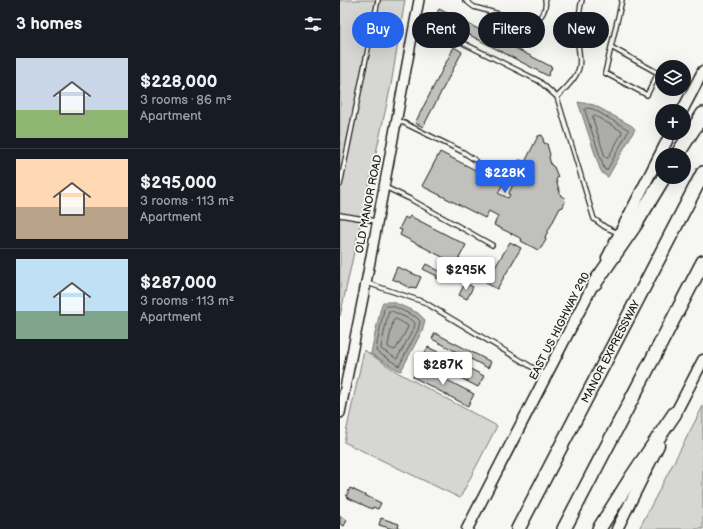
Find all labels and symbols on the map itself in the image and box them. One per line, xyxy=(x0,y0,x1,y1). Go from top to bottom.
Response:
street label: OLD MANOR ROAD xyxy=(353,154,384,254)
pin: $228K xyxy=(477,160,533,194)
pin: $295K xyxy=(438,257,494,291)
street label: EAST US HIGHWAY 290 xyxy=(527,270,593,382)
street label: MANOR EXPRESSWAY xyxy=(579,298,643,405)
pin: $287K xyxy=(415,352,471,386)

